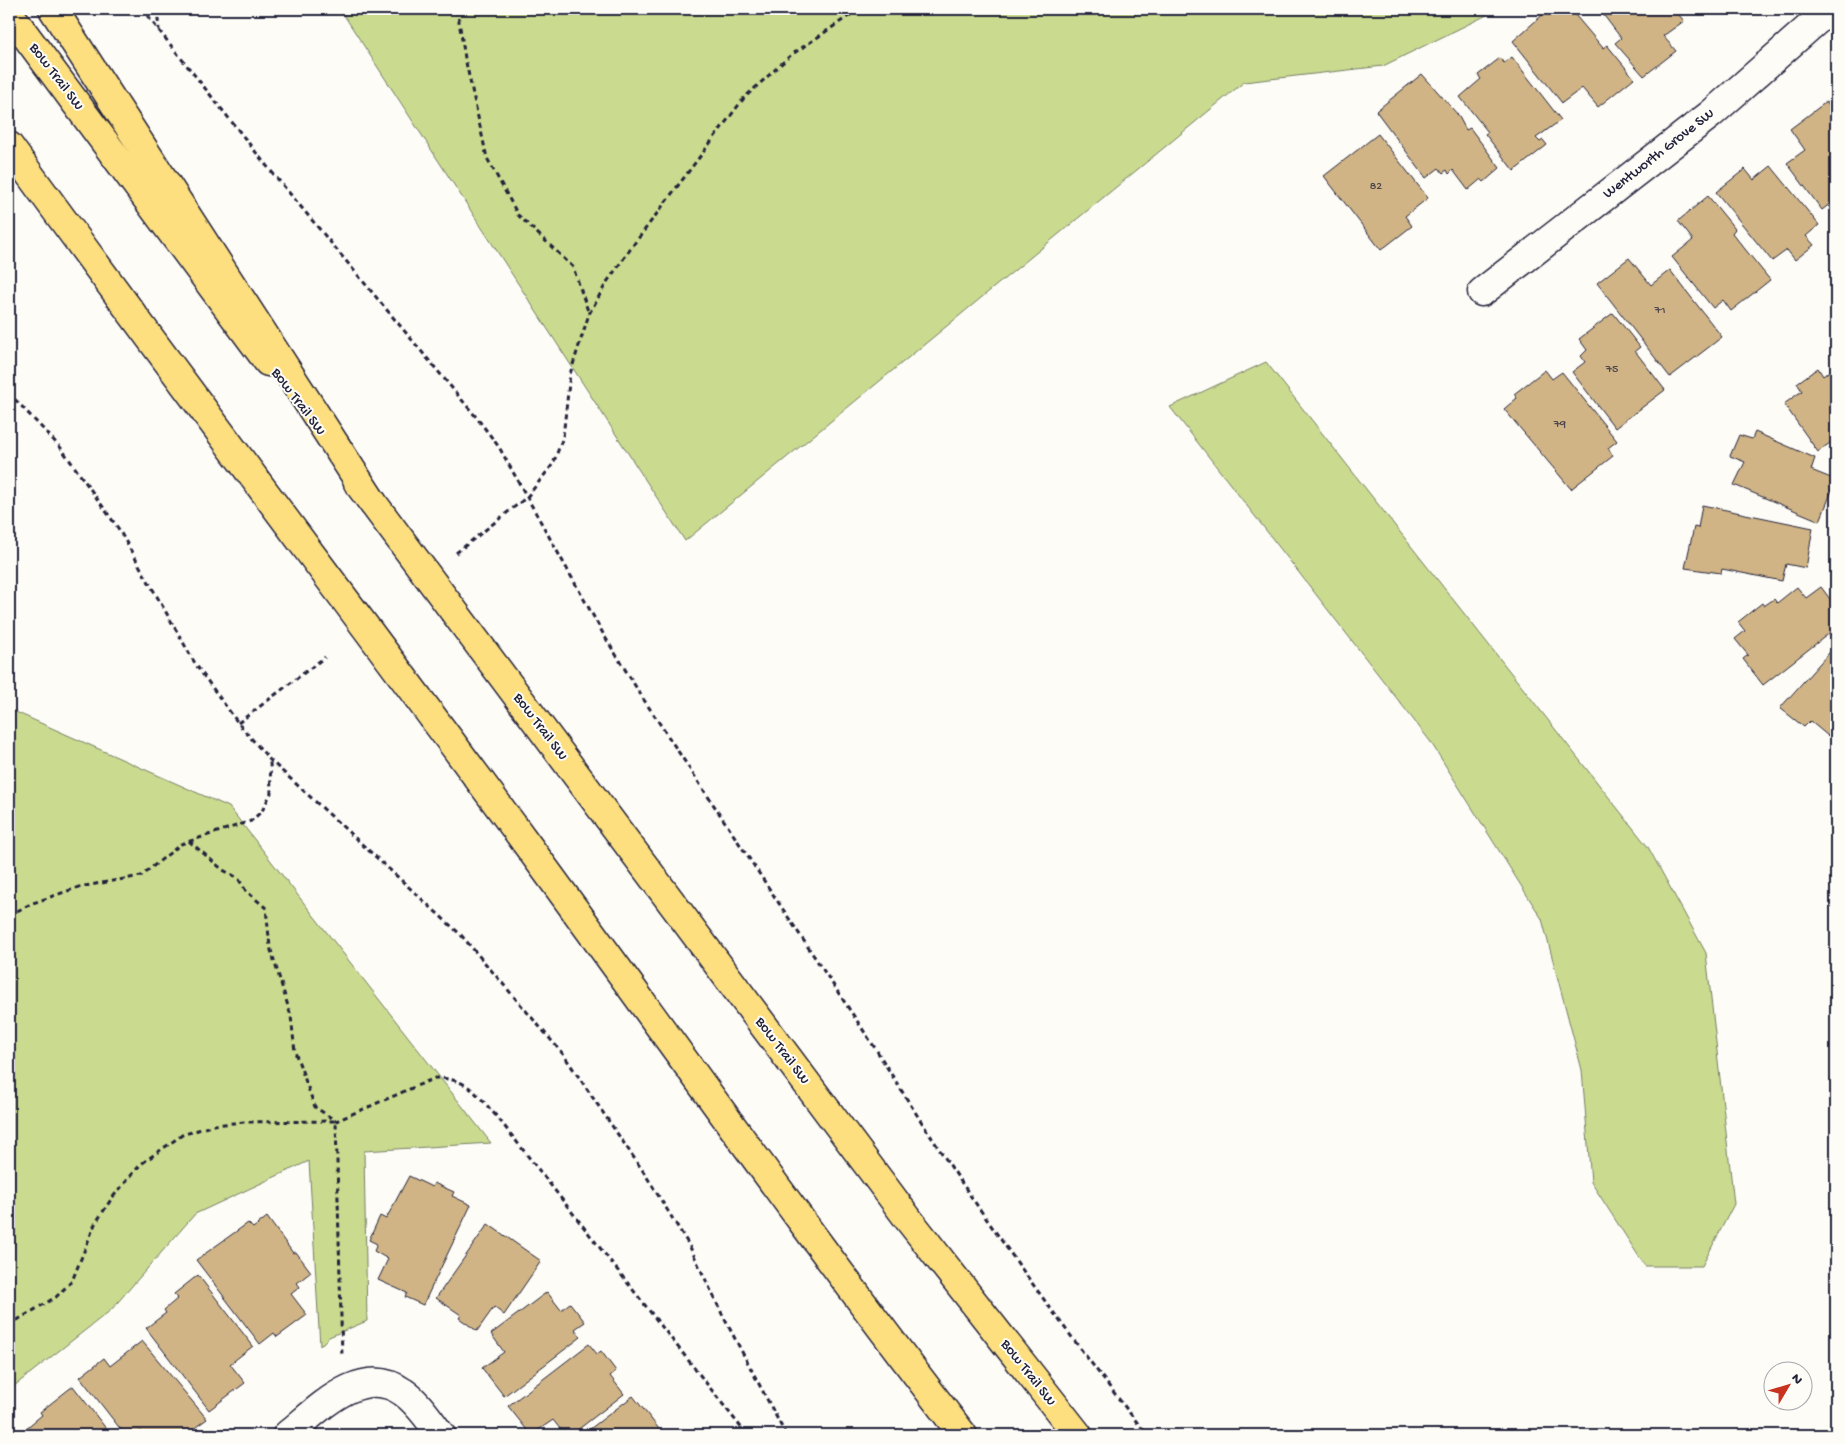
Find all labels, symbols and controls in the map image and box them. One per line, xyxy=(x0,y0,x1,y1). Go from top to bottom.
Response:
street label: Bow Trail SW xyxy=(24,39,87,115)
street label: Wentworth Grove SW xyxy=(1600,105,1718,203)
house number: 82 xyxy=(1370,180,1382,194)
house number: 71 xyxy=(1653,304,1666,318)
house number: 75 xyxy=(1605,363,1618,377)
street label: Bow Trail SW xyxy=(266,364,329,440)
house number: 79 xyxy=(1553,418,1566,432)
street label: Bow Trail SW xyxy=(508,689,571,765)
street label: Bow Trail SW xyxy=(750,1013,813,1089)
street label: Bow Trail SW xyxy=(996,1335,1060,1410)
north arrow xyxy=(1762,1362,1812,1412)
text: N xyxy=(1787,1371,1806,1388)

